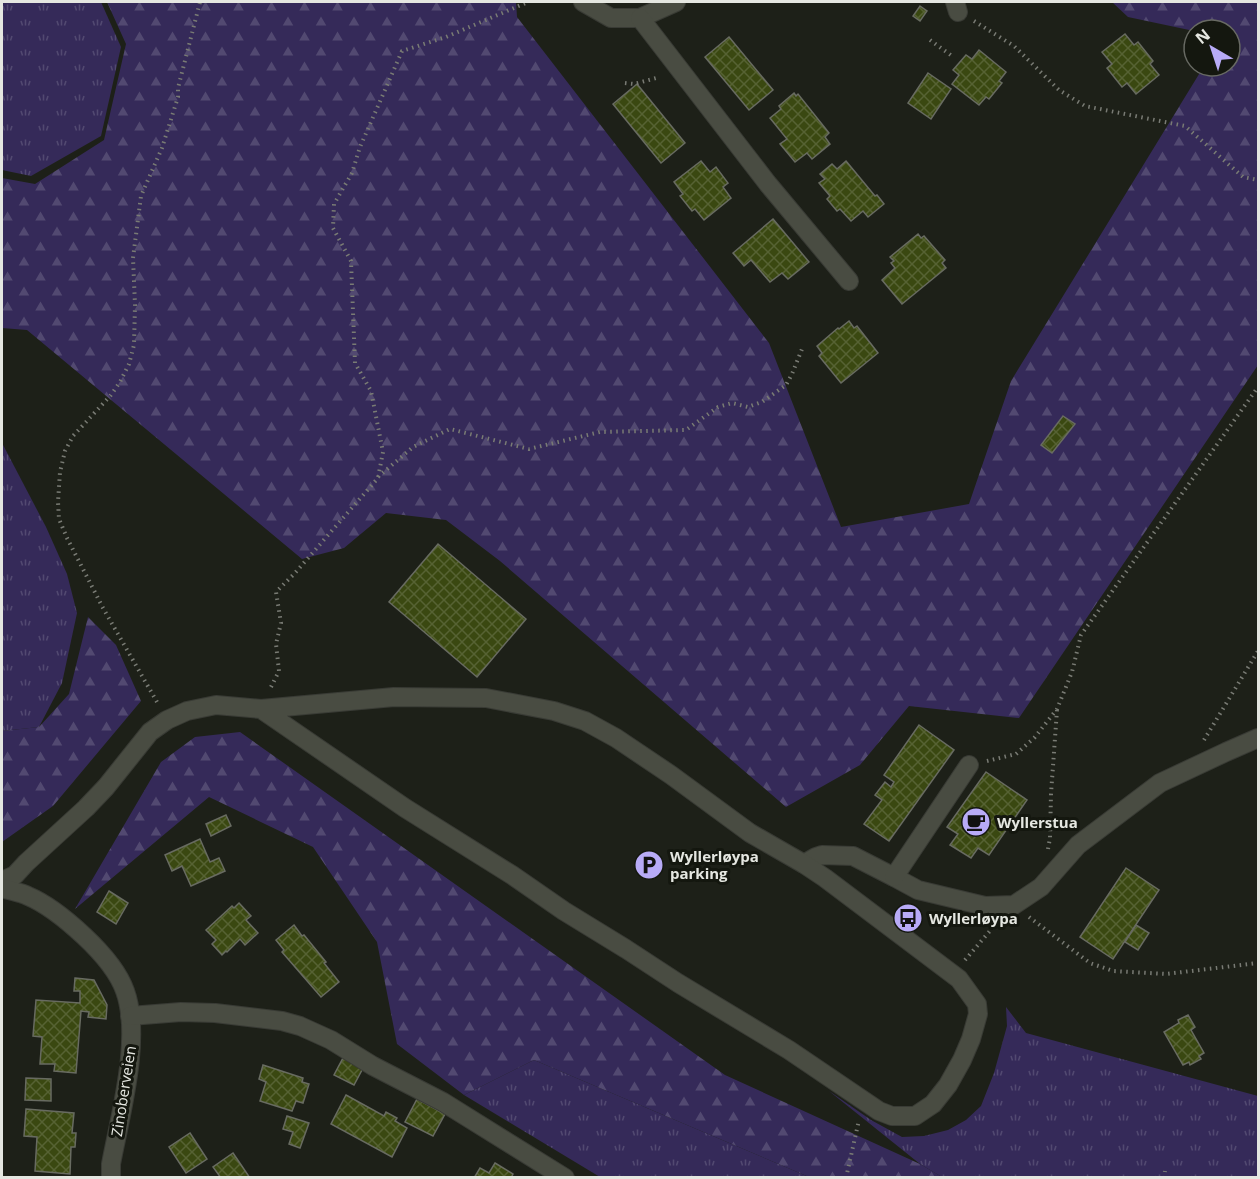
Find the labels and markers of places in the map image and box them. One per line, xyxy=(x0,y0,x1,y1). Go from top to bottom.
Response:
cafe icon: Wyllerstua xyxy=(960,806,992,838)
place label: Wyllerstua xyxy=(997,812,1078,832)
place label: Wyllerløypa parking xyxy=(670,846,759,883)
parking icon: Wyllerløypa parking xyxy=(633,849,665,881)
bus stop icon: Wyllerløypa xyxy=(892,902,924,934)
place label: Wyllerløypa xyxy=(929,908,1018,928)

